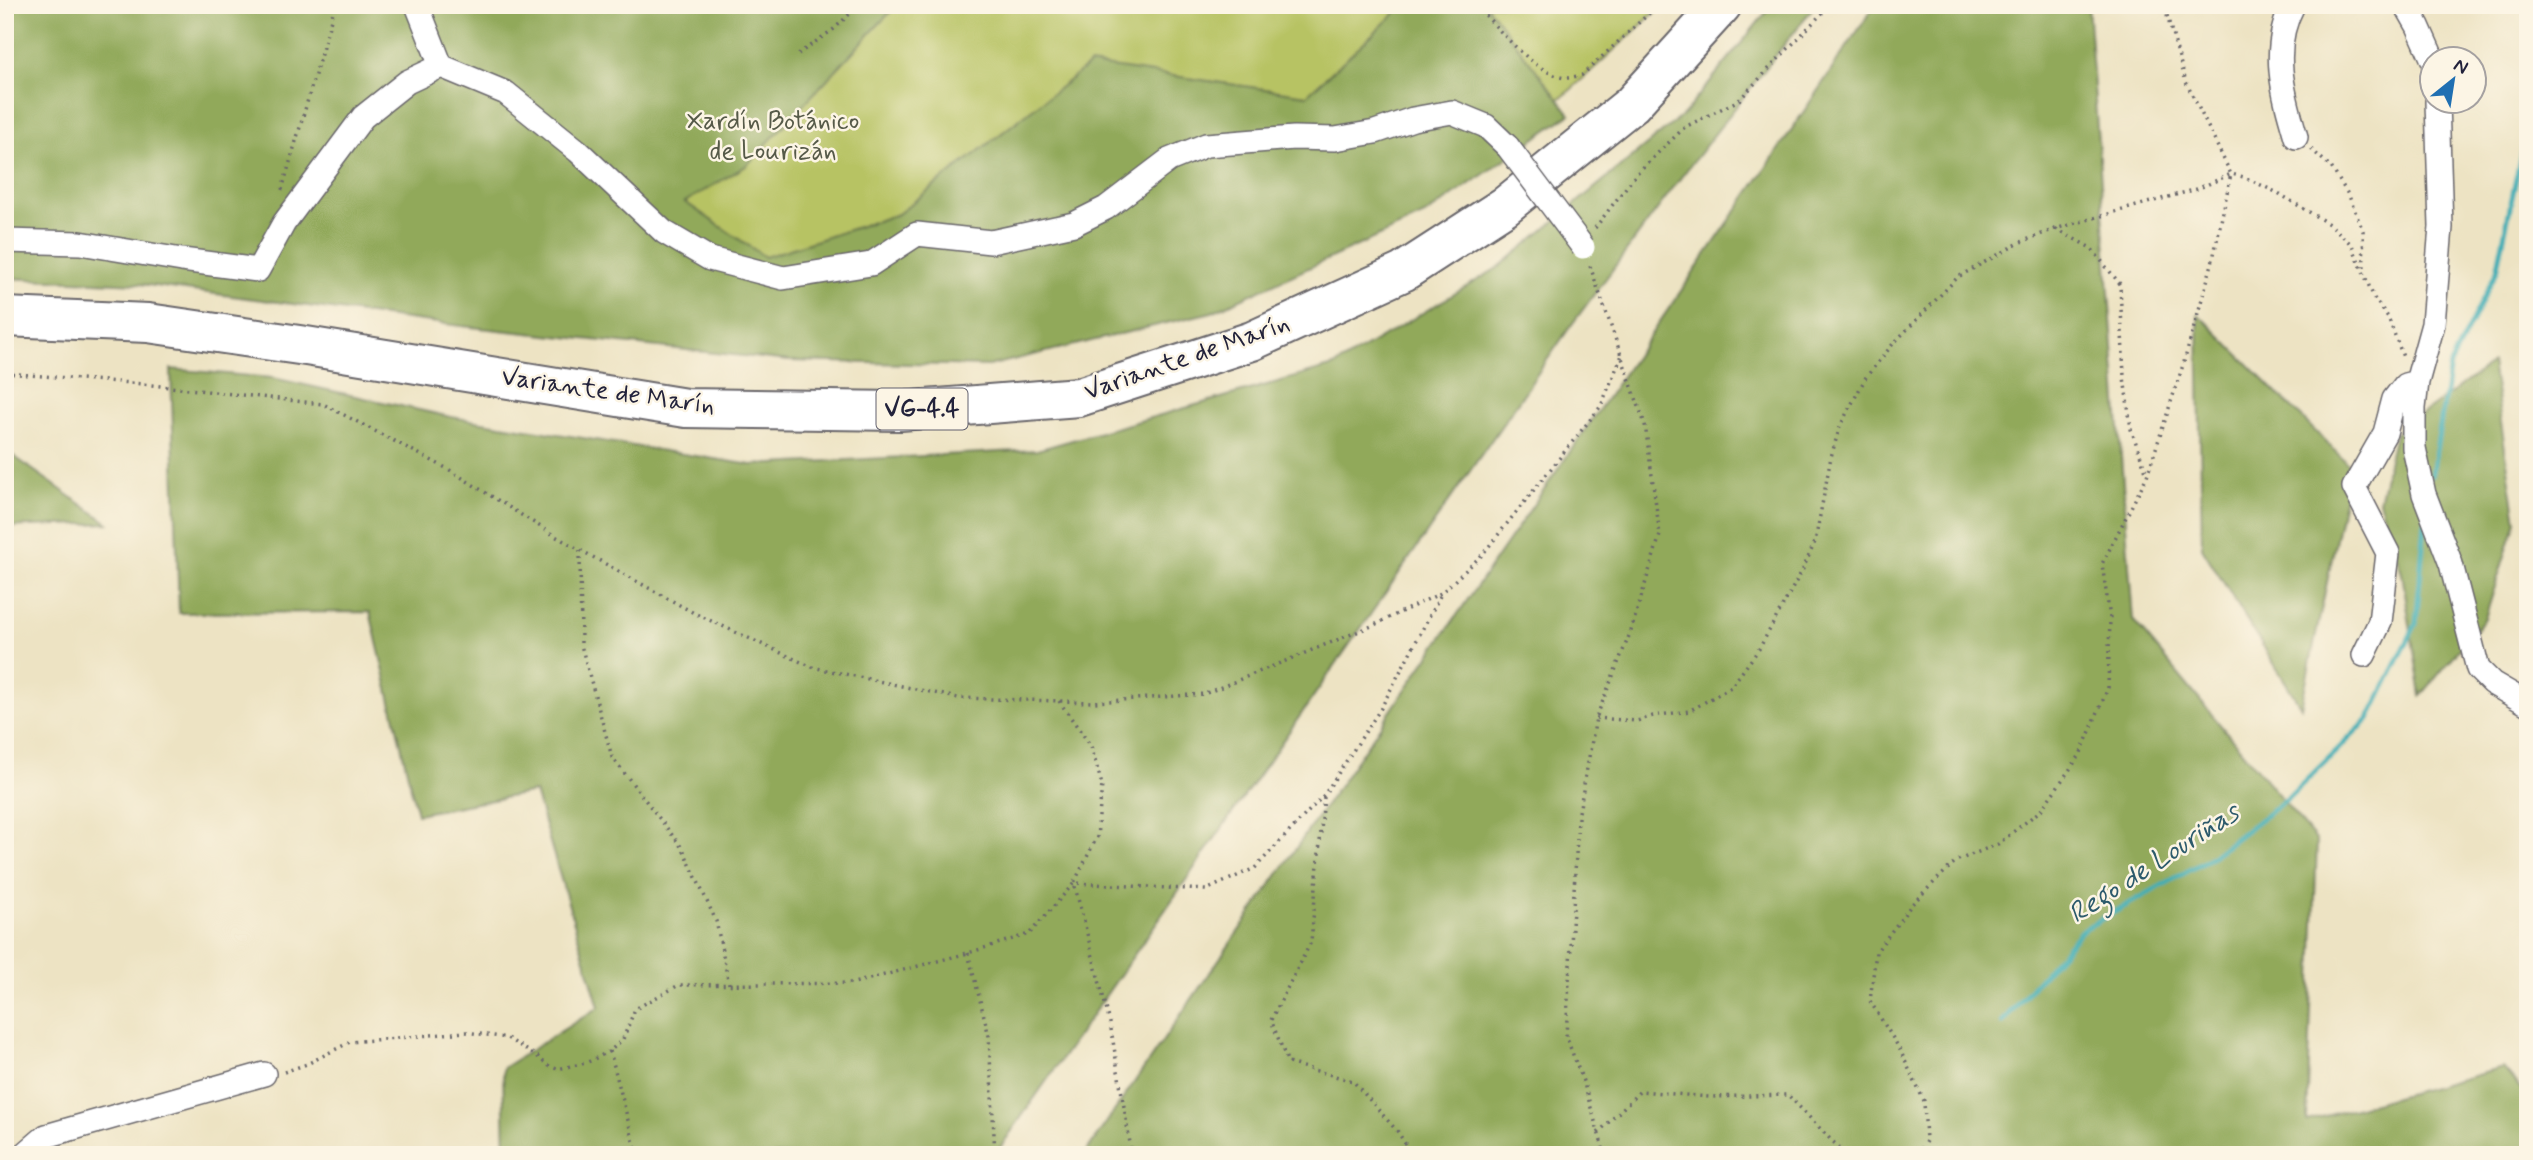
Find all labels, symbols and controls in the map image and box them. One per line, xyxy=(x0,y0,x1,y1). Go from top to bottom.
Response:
north arrow xyxy=(2418,46,2488,116)
text: N xyxy=(2449,53,2472,81)
park label: Xardín Botánico de Lourizán xyxy=(687,105,859,169)
street label: Variante de Marín xyxy=(1080,307,1294,409)
street label: Variante de Marín xyxy=(499,360,717,424)
road number: VG-4.4 xyxy=(876,388,968,430)
water label: Rego de Louriñas xyxy=(2061,793,2250,936)

